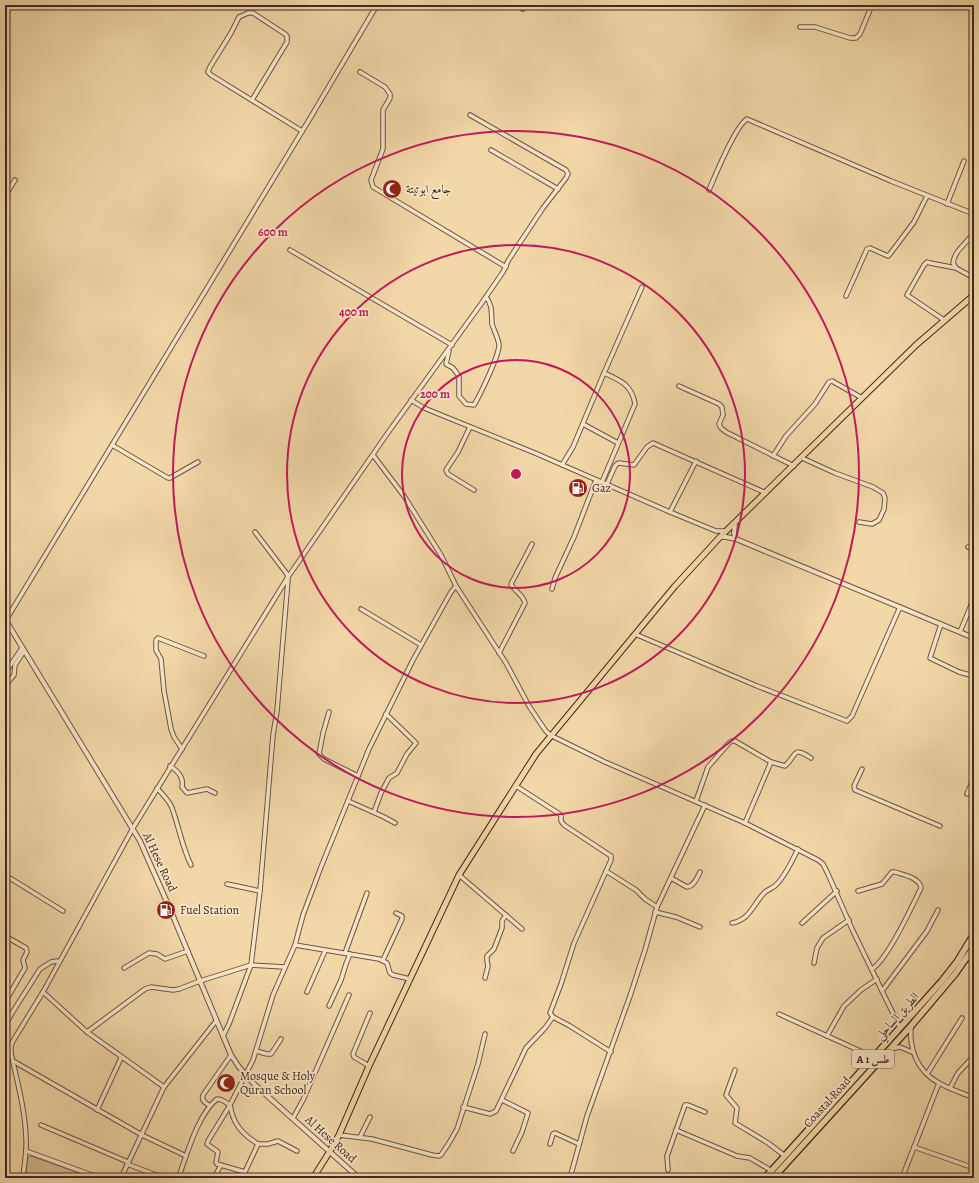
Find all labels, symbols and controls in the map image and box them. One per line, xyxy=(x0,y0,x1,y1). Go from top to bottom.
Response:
mosque icon: جامع ابوتيتة xyxy=(381,178,403,200)
place label: جامع ابوتيتة xyxy=(406,181,451,200)
text: 600 m xyxy=(258,224,288,240)
text: 400 m xyxy=(339,304,369,320)
text: 200 m xyxy=(420,386,450,402)
centre of rings xyxy=(509,467,523,481)
fuel station icon: Gaz xyxy=(567,477,589,499)
place label: Gaz xyxy=(592,480,611,496)
street label: Al Hese Road xyxy=(139,829,181,895)
fuel station icon: Fuel Station xyxy=(155,899,177,921)
place label: Fuel Station xyxy=(180,902,240,918)
street label: الطريق الساحلي xyxy=(872,989,926,1046)
road number: A 1 طس xyxy=(852,1050,894,1068)
place label: Mosque & Holy Quran School xyxy=(240,1068,316,1098)
mosque icon: Mosque & Holy Quran School xyxy=(215,1072,237,1094)
street label: Coastal Road xyxy=(800,1073,855,1131)
street label: Al Hese Road xyxy=(301,1111,360,1167)

